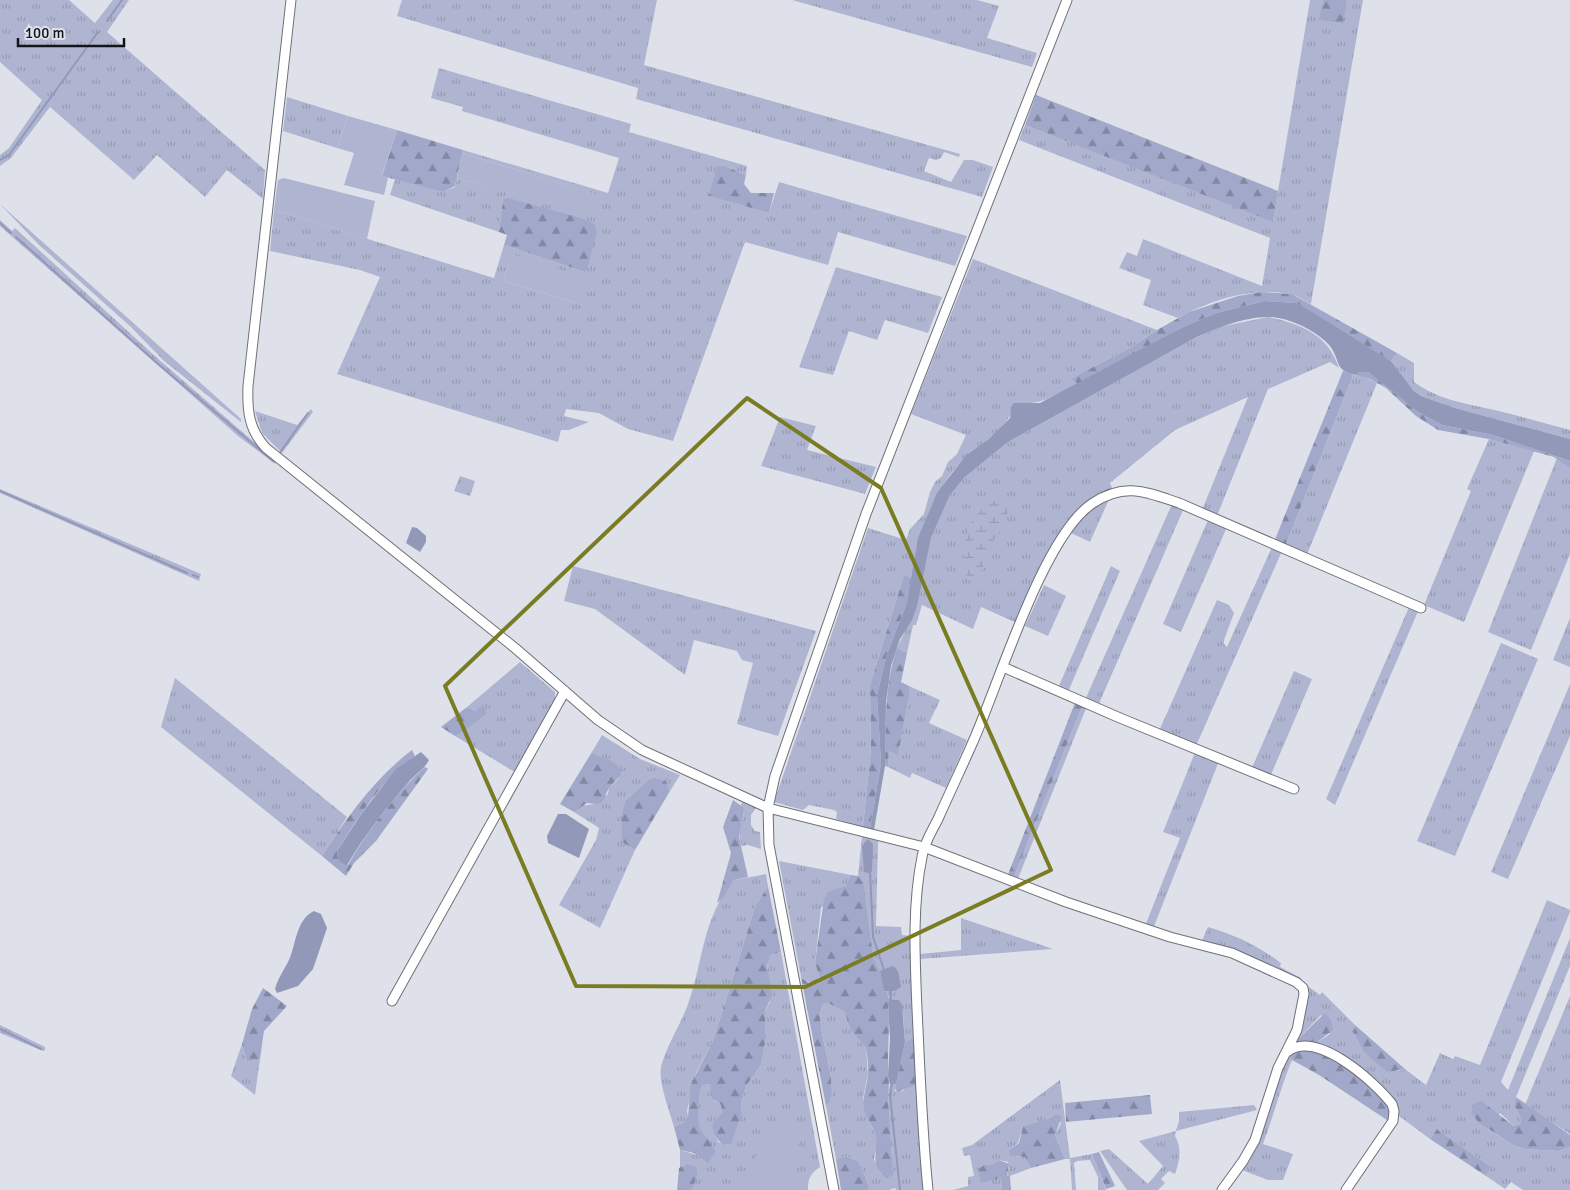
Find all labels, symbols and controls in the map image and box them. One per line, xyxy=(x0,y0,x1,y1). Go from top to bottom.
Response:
scale bar xyxy=(18,15,124,47)
text: 100 m xyxy=(25,24,65,42)

